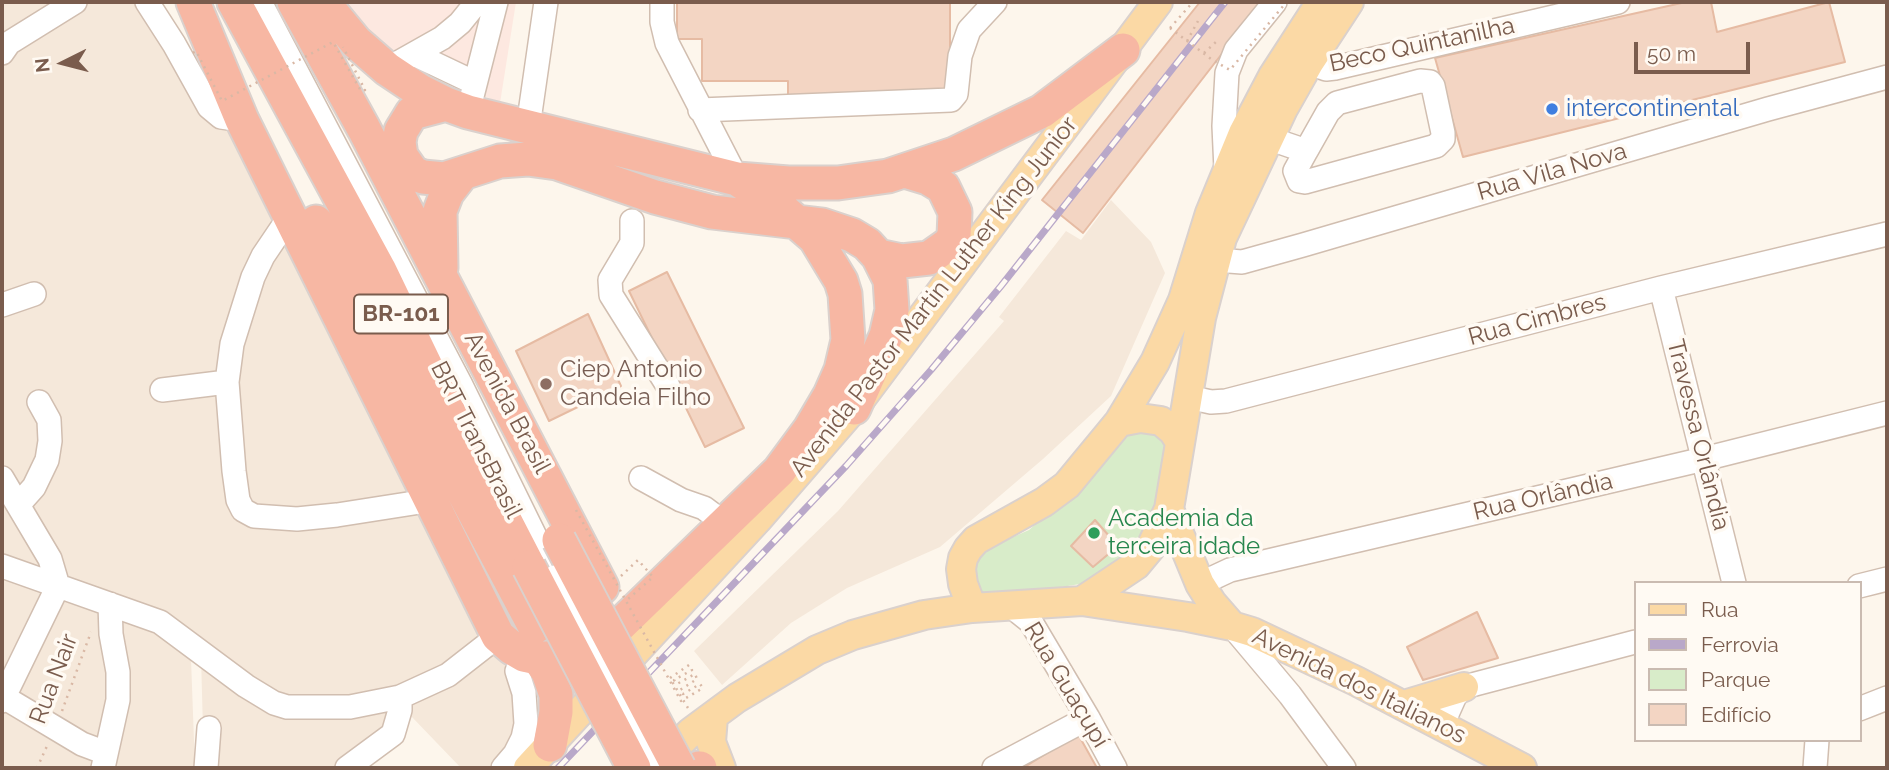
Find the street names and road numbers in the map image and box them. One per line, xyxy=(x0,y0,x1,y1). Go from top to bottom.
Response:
street label: Beco Quintanilha xyxy=(1327,11,1517,79)
street label: Avenida Pastor Martin Luther King Junior xyxy=(784,111,1084,483)
street label: Rua Vila Nova xyxy=(1474,137,1630,207)
street label: Rua Cimbres xyxy=(1465,288,1609,352)
road number: BR-101 xyxy=(354,294,448,334)
street label: Avenida Brasil xyxy=(458,327,556,479)
street label: Travessa Orlândia xyxy=(1660,337,1736,533)
street label: BRT TransBrasil xyxy=(424,357,528,523)
street label: Rua Orlândia xyxy=(1471,467,1615,527)
street label: Rua Guaçupí xyxy=(1017,617,1115,753)
street label: Avenida dos Italianos xyxy=(1248,622,1470,750)
street label: Rua Nair xyxy=(24,630,84,728)

